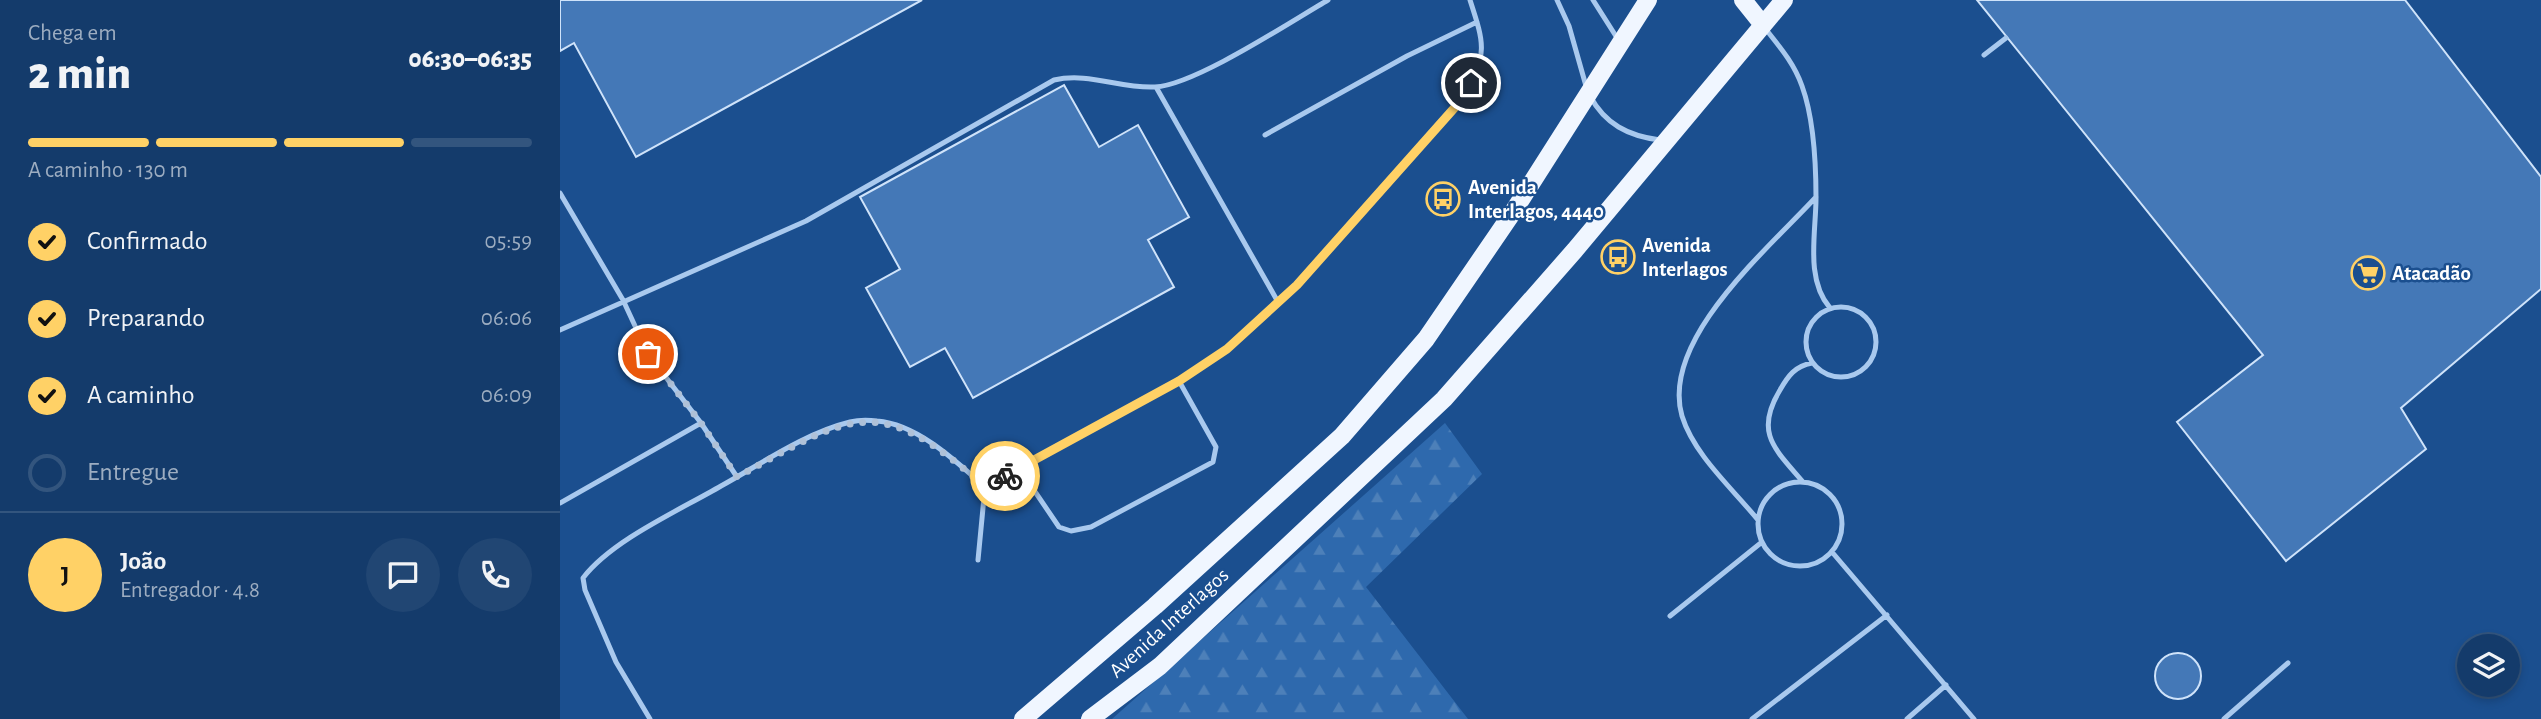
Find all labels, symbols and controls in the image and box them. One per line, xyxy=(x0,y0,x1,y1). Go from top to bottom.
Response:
text: Chega em xyxy=(28,22,117,45)
text: 06:30–06:35 xyxy=(408,46,532,72)
text: 2 min xyxy=(28,51,131,97)
pin xyxy=(1441,53,1501,113)
icon: home xyxy=(1452,64,1490,102)
text: A caminho · 130 m xyxy=(28,159,188,182)
place label: Avenida Interlagos, 4440 xyxy=(1468,177,1604,222)
bus stop icon: Avenida Interlagos, 4440 xyxy=(1424,180,1462,218)
icon: check xyxy=(28,223,66,261)
text: Confirmado xyxy=(87,228,208,254)
text: 05:59 xyxy=(485,230,532,253)
place label: Avenida Interlagos xyxy=(1642,235,1728,280)
bus stop icon: Avenida Interlagos xyxy=(1599,238,1637,276)
supermarket icon: Atacadão xyxy=(2349,254,2387,292)
place label: Atacadão xyxy=(2392,263,2471,284)
icon: check xyxy=(28,300,66,338)
text: Preparando xyxy=(87,305,205,331)
text: 06:06 xyxy=(481,307,532,330)
pin xyxy=(618,324,678,384)
icon: bag xyxy=(629,335,667,373)
icon: check xyxy=(28,377,66,415)
text: A caminho xyxy=(87,382,195,408)
text: 06:09 xyxy=(481,384,532,407)
courier xyxy=(970,441,1040,511)
icon: bike xyxy=(986,457,1024,495)
text: Entregue xyxy=(87,459,179,485)
button: chat xyxy=(366,538,440,612)
button: phone xyxy=(458,538,532,612)
text: João xyxy=(120,548,166,574)
text: J xyxy=(61,562,69,588)
street label: Avenida Interlagos xyxy=(1105,564,1233,682)
text: Entregador · 4.8 xyxy=(120,579,260,602)
map controls xyxy=(2457,634,2520,697)
button: layers xyxy=(2457,634,2520,697)

